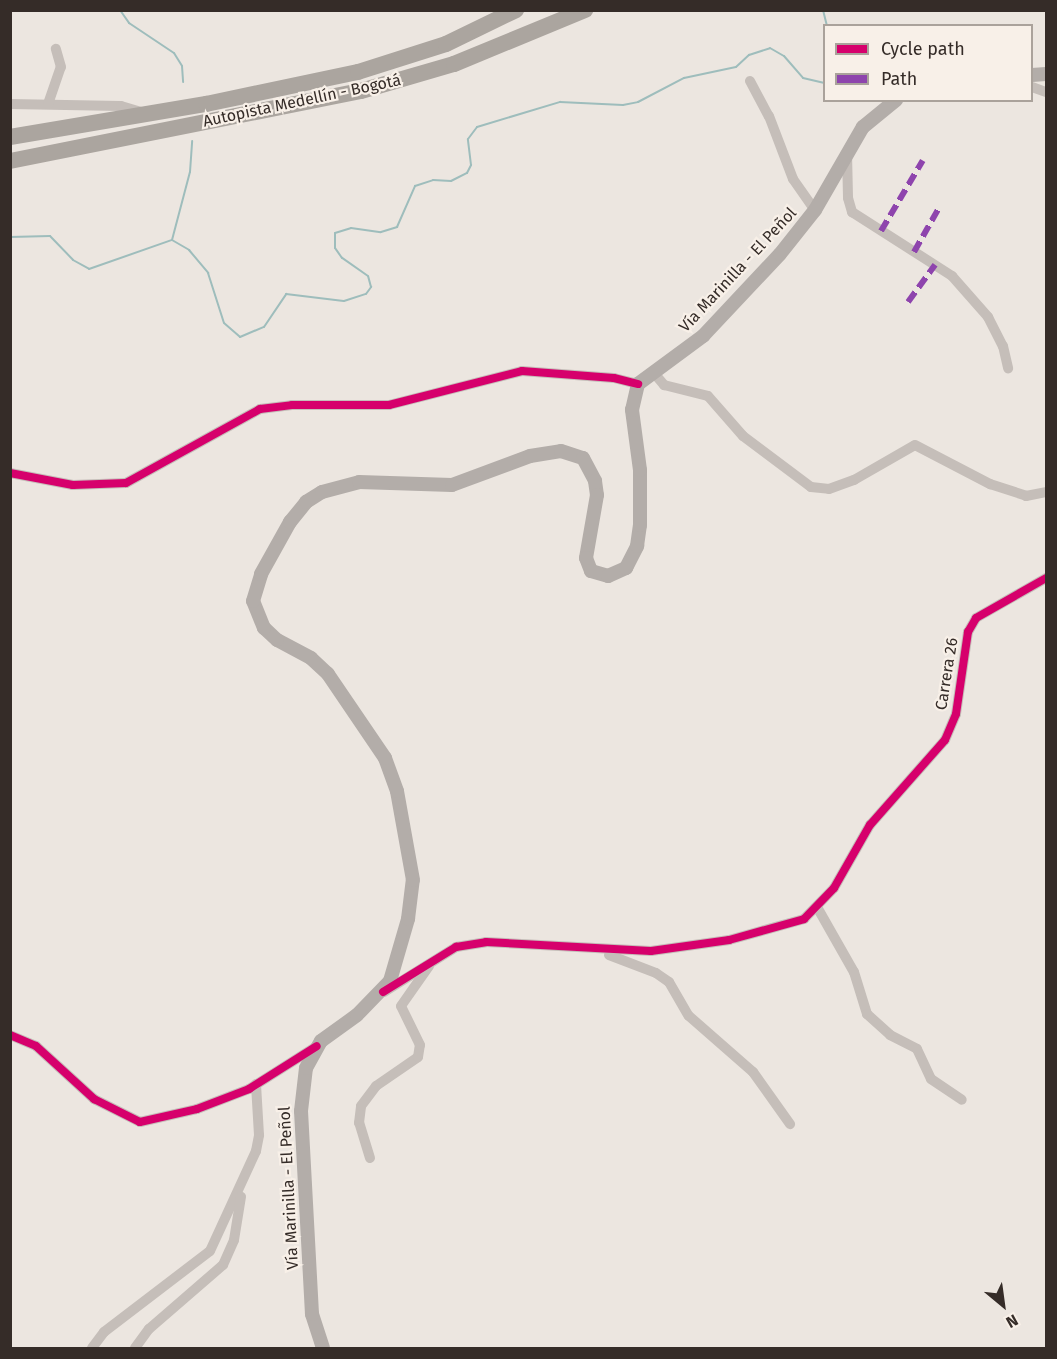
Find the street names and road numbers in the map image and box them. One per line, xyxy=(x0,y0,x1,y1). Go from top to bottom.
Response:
street label: Autopista Medellín - Bogotá xyxy=(201,71,403,131)
street label: Vía Marinilla - El Peñol xyxy=(675,204,801,336)
street label: Carrera 26 xyxy=(932,636,962,712)
street label: Vía Marinilla - El Peñol xyxy=(275,1106,303,1270)

